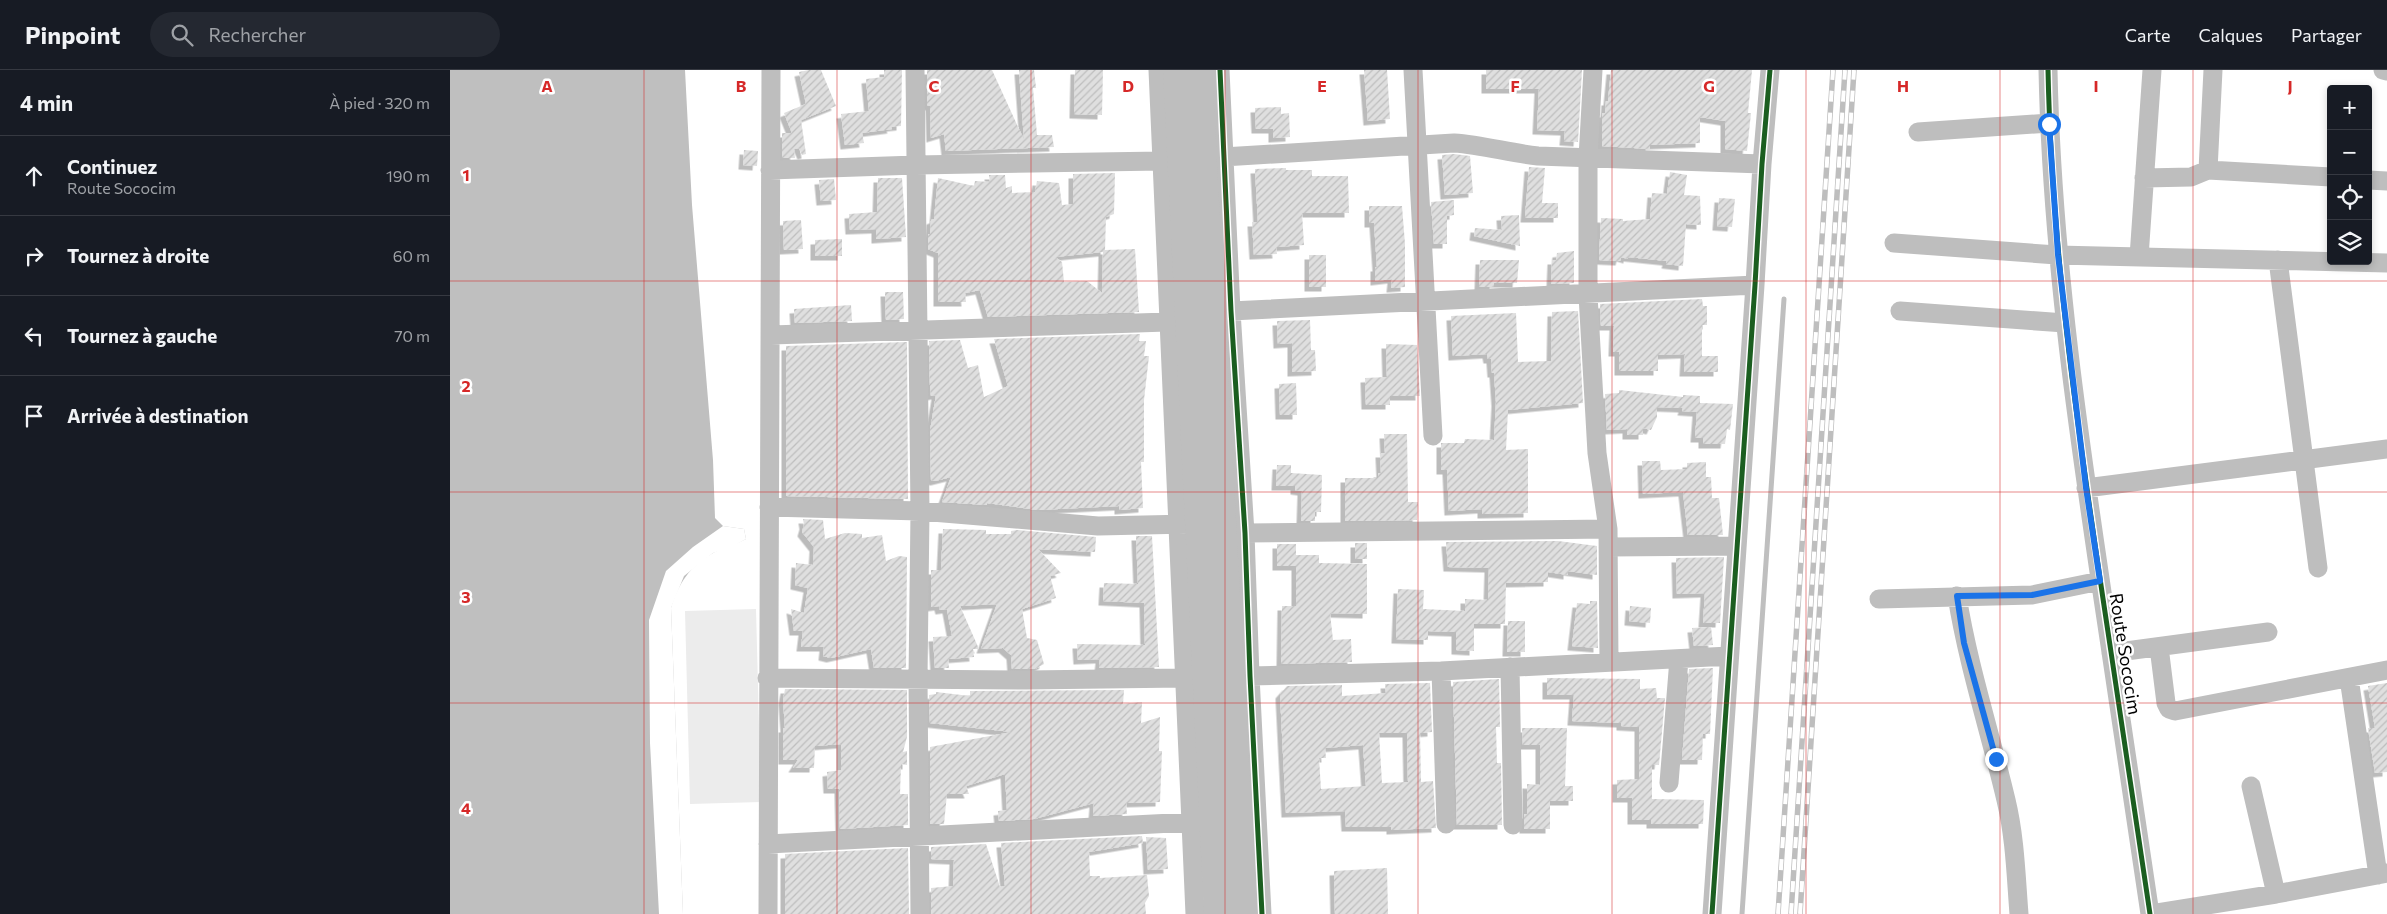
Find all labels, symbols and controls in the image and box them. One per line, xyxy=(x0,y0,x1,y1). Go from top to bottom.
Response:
search box xyxy=(150,12,500,57)
text: Pinpoint xyxy=(25,20,120,49)
icon: search xyxy=(168,21,196,49)
text: Rechercher xyxy=(208,23,306,46)
text: Carte xyxy=(2125,24,2170,46)
text: Calques xyxy=(2198,24,2263,46)
text: Partager xyxy=(2291,24,2362,46)
text: A xyxy=(541,76,553,95)
text: B xyxy=(736,76,747,95)
text: C xyxy=(929,76,940,95)
text: D xyxy=(1122,76,1134,95)
text: E xyxy=(1317,76,1327,95)
text: F xyxy=(1510,76,1520,95)
text: G xyxy=(1703,76,1715,95)
text: H xyxy=(1897,76,1909,95)
text: I xyxy=(2093,76,2099,95)
text: J xyxy=(2287,76,2293,95)
map controls xyxy=(2327,85,2372,265)
button: + xyxy=(2327,85,2372,130)
text: 4 min xyxy=(20,90,73,115)
text: À pied · 320 m xyxy=(329,93,430,112)
route start xyxy=(2038,113,2061,136)
button: − xyxy=(2327,130,2372,175)
text: Continuez xyxy=(67,155,157,178)
icon: ahead xyxy=(20,162,48,190)
text: 1 xyxy=(462,165,470,184)
text: 190 m xyxy=(386,166,430,185)
button: locate xyxy=(2327,175,2372,220)
text: Route Sococim xyxy=(67,178,176,197)
button: layers xyxy=(2327,220,2372,265)
icon: right xyxy=(20,242,48,270)
text: Tournez à droite xyxy=(67,244,209,267)
text: 60 m xyxy=(393,246,430,265)
icon: left xyxy=(20,322,48,350)
text: Tournez à gauche xyxy=(67,324,217,347)
text: 70 m xyxy=(394,326,430,345)
text: 2 xyxy=(461,376,471,395)
icon: arrive xyxy=(20,402,48,430)
text: Arrivée à destination xyxy=(67,404,249,427)
text: 3 xyxy=(461,587,471,606)
street label: Route Sococim xyxy=(2106,592,2146,716)
route end xyxy=(1985,748,2008,771)
text: 4 xyxy=(461,798,471,817)

